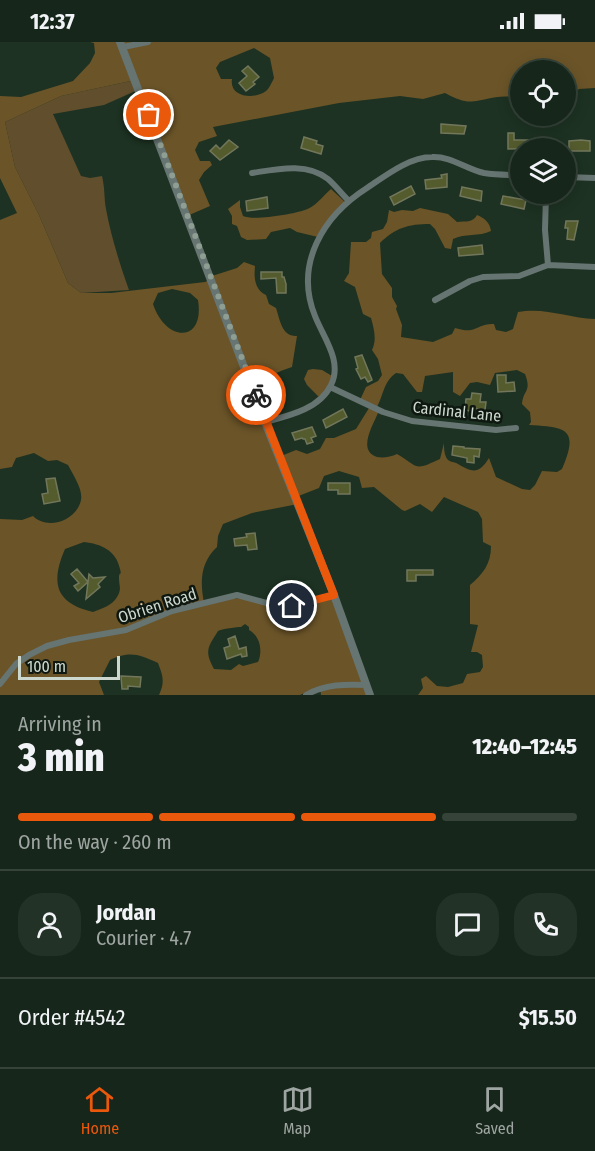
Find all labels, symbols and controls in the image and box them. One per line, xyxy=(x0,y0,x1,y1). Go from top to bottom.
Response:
text: 12:37 xyxy=(30,8,75,35)
map controls xyxy=(510,60,576,204)
button: locate xyxy=(510,60,576,126)
pin xyxy=(123,89,174,140)
icon: bag xyxy=(132,98,165,131)
button: layers xyxy=(510,138,576,204)
courier xyxy=(226,365,286,425)
icon: bike xyxy=(240,379,273,412)
street label: Cardinal Lane xyxy=(412,397,502,426)
pin xyxy=(266,580,317,631)
street label: Obrien Road xyxy=(115,584,199,627)
icon: home xyxy=(275,589,308,622)
scale bar xyxy=(18,653,120,680)
text: 100 m xyxy=(27,657,66,676)
text: Arriving in xyxy=(18,712,102,736)
text: 12:40–12:45 xyxy=(472,733,577,760)
text: 3 min xyxy=(18,735,105,781)
text: On the way · 260 m xyxy=(18,830,172,854)
button: person xyxy=(18,893,81,956)
button: chat xyxy=(436,893,499,956)
button: phone xyxy=(514,893,577,956)
text: Jordan xyxy=(96,899,156,926)
text: Courier · 4.7 xyxy=(96,926,191,950)
text: Order #4542 xyxy=(18,1004,125,1031)
text: $15.50 xyxy=(519,1004,577,1031)
tab: Home xyxy=(81,1083,119,1138)
tab: Map xyxy=(281,1083,314,1138)
tab: Saved xyxy=(475,1083,514,1138)

